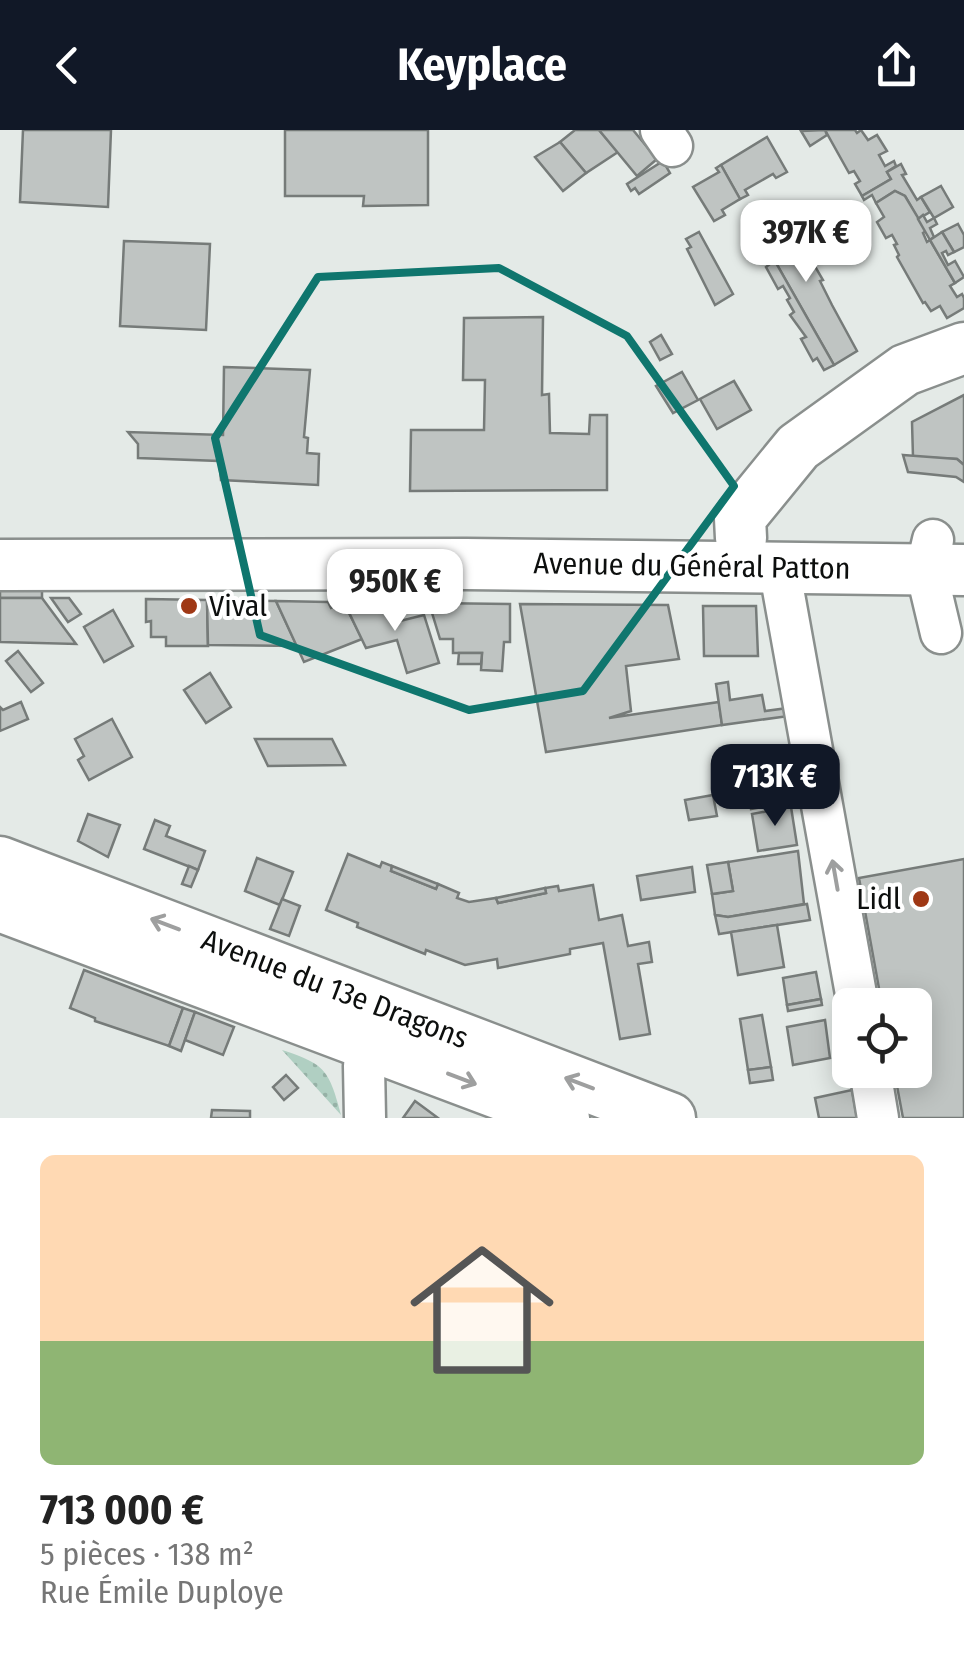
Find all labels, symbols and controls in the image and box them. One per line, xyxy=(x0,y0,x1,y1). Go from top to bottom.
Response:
icon: back xyxy=(40,38,95,93)
text: Keyplace xyxy=(397,38,567,92)
icon: share xyxy=(869,38,924,93)
pin: 397K € xyxy=(725,200,887,285)
text: 397K € xyxy=(762,213,850,251)
street label: Avenue du Général Patton xyxy=(533,545,851,587)
pin: 950K € xyxy=(314,549,476,634)
text: 950K € xyxy=(349,562,441,600)
place label: Vival xyxy=(209,588,267,624)
marker: Vival xyxy=(178,595,200,617)
pin: 713K € xyxy=(694,744,856,829)
text: 713K € xyxy=(733,757,817,795)
one-way arrow xyxy=(825,859,844,891)
place label: Lidl xyxy=(856,881,901,917)
marker: Lidl xyxy=(910,888,932,910)
one-way arrow xyxy=(150,914,180,932)
street label: Avenue du 13e Dragons xyxy=(197,922,473,1056)
map controls xyxy=(832,988,932,1088)
button: locate xyxy=(832,988,932,1088)
one-way arrow xyxy=(446,1071,477,1089)
one-way arrow xyxy=(565,1072,595,1090)
icon: home xyxy=(392,1220,572,1400)
text: 713 000 € xyxy=(40,1485,204,1535)
text: 5 pièces · 138 m² xyxy=(40,1535,254,1573)
text: Rue Émile Duploye xyxy=(40,1573,284,1611)

